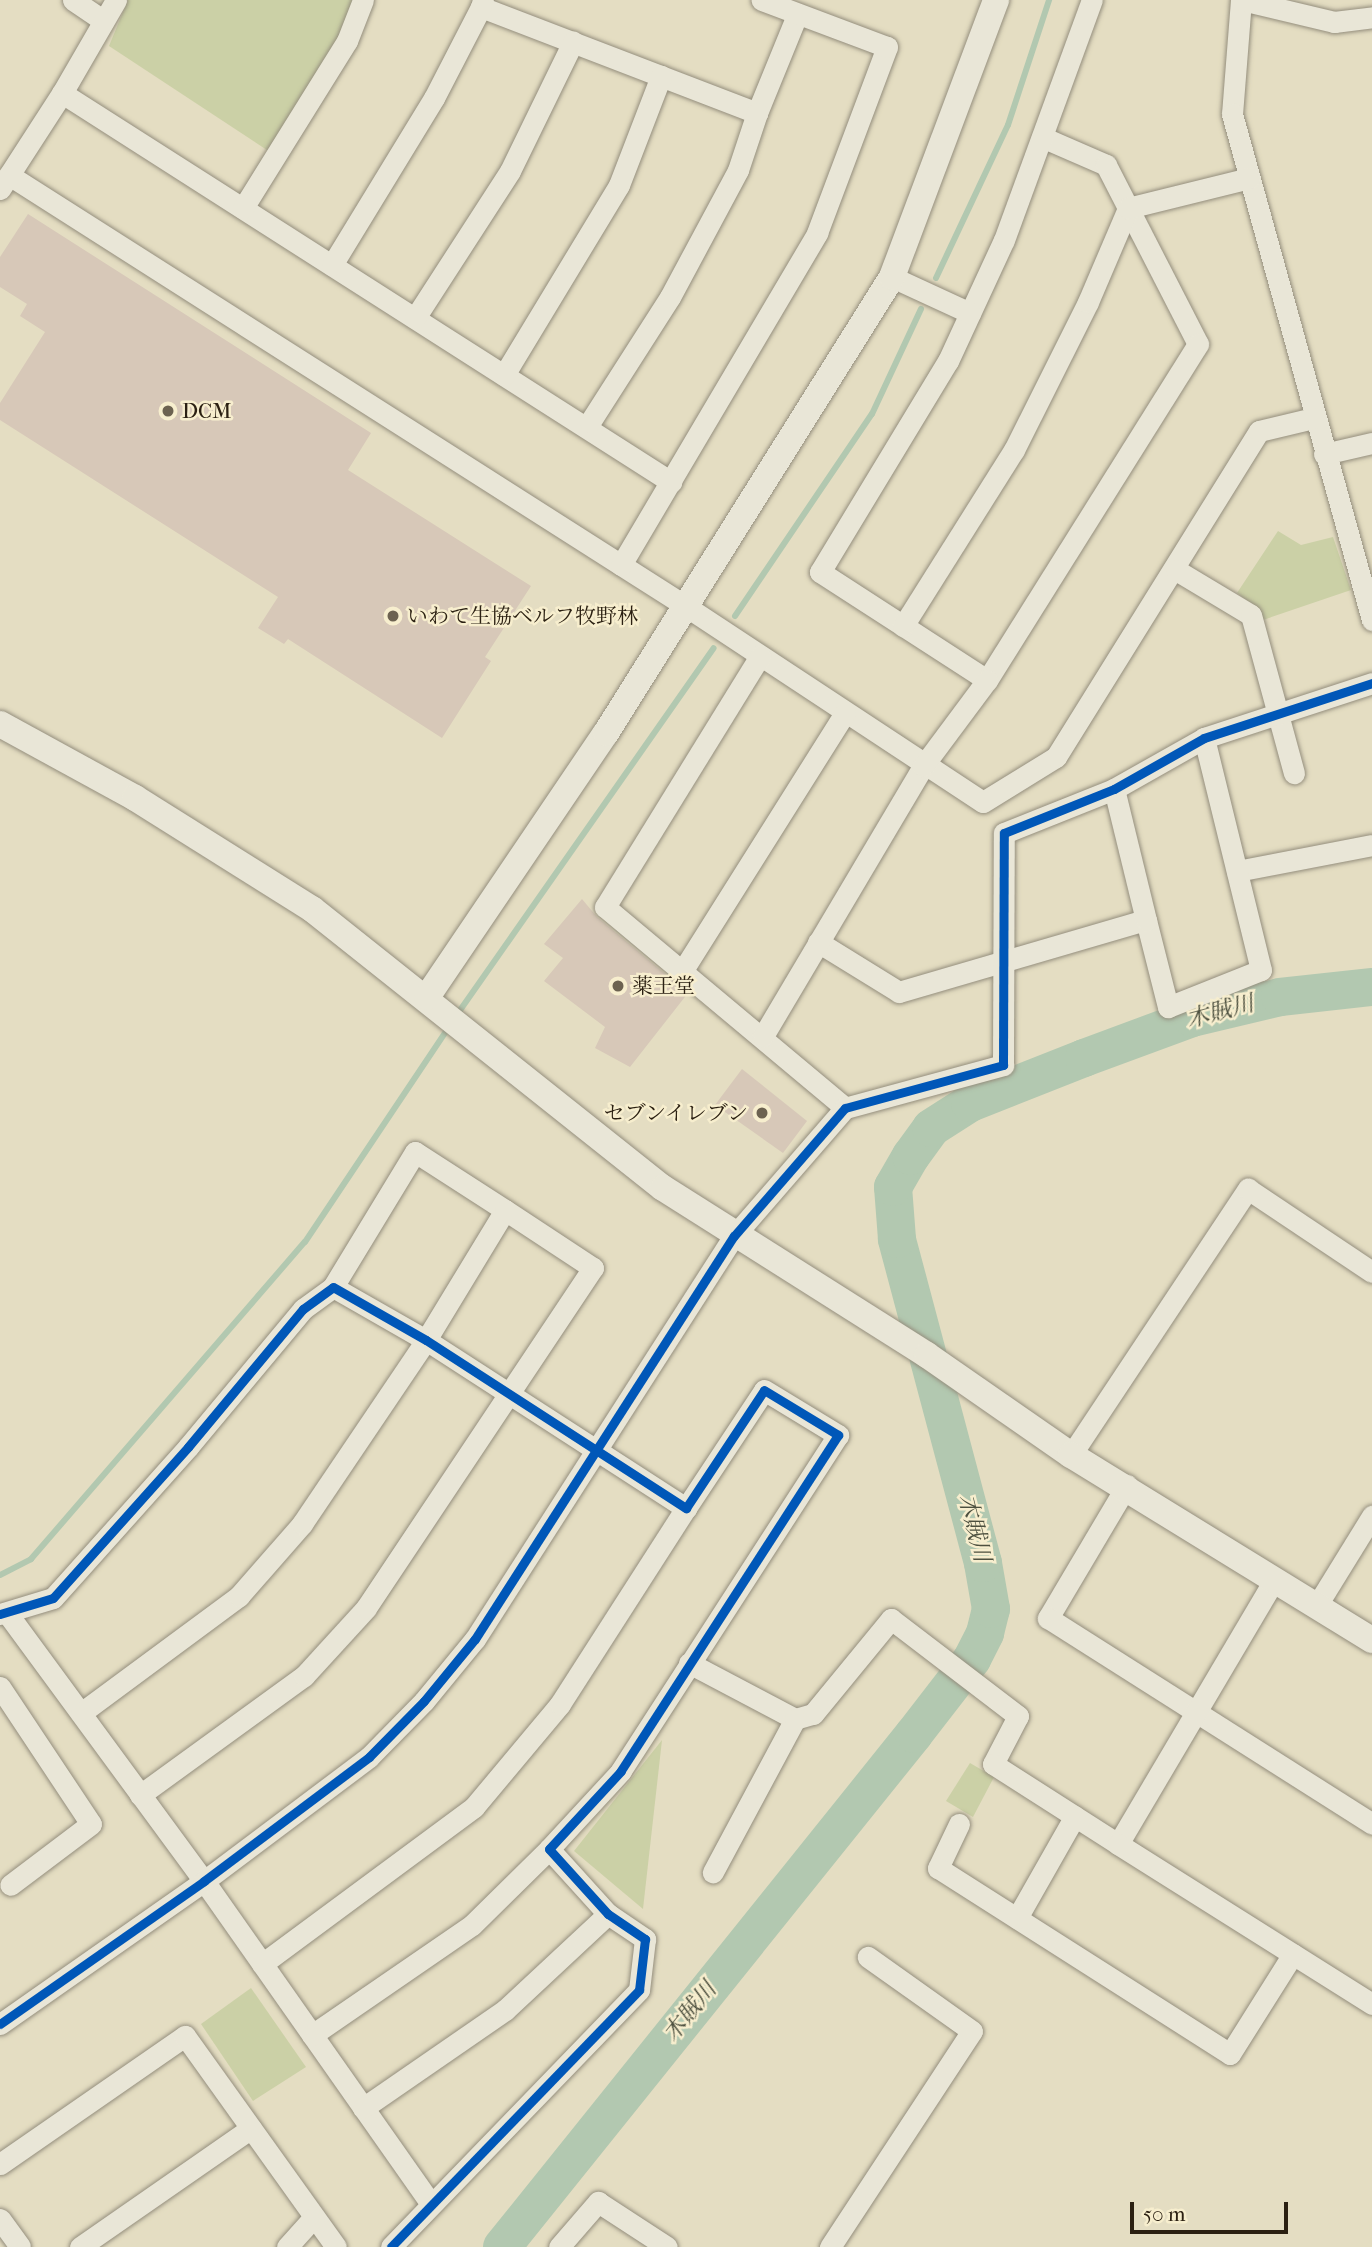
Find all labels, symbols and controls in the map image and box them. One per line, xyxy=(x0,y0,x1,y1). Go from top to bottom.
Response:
place label: DCM xyxy=(182,398,231,424)
marker: DCM xyxy=(160,403,176,419)
place label: いわて生協ベルフ牧野林 xyxy=(407,603,638,629)
marker: いわて生協ベルフ牧野林 xyxy=(385,608,401,624)
place label: 薬王堂 xyxy=(632,973,695,999)
marker: 薬王堂 xyxy=(610,978,626,994)
water label: 木賊川 xyxy=(1183,990,1257,1034)
place label: セブンイレブン xyxy=(601,1100,748,1126)
marker: セブンイレブン xyxy=(754,1105,770,1121)
water label: 木賊川 xyxy=(952,1491,996,1565)
water label: 木賊川 xyxy=(658,1977,722,2047)
scale bar xyxy=(1134,2188,1292,2232)
text: 50 m xyxy=(1143,2202,1186,2226)

